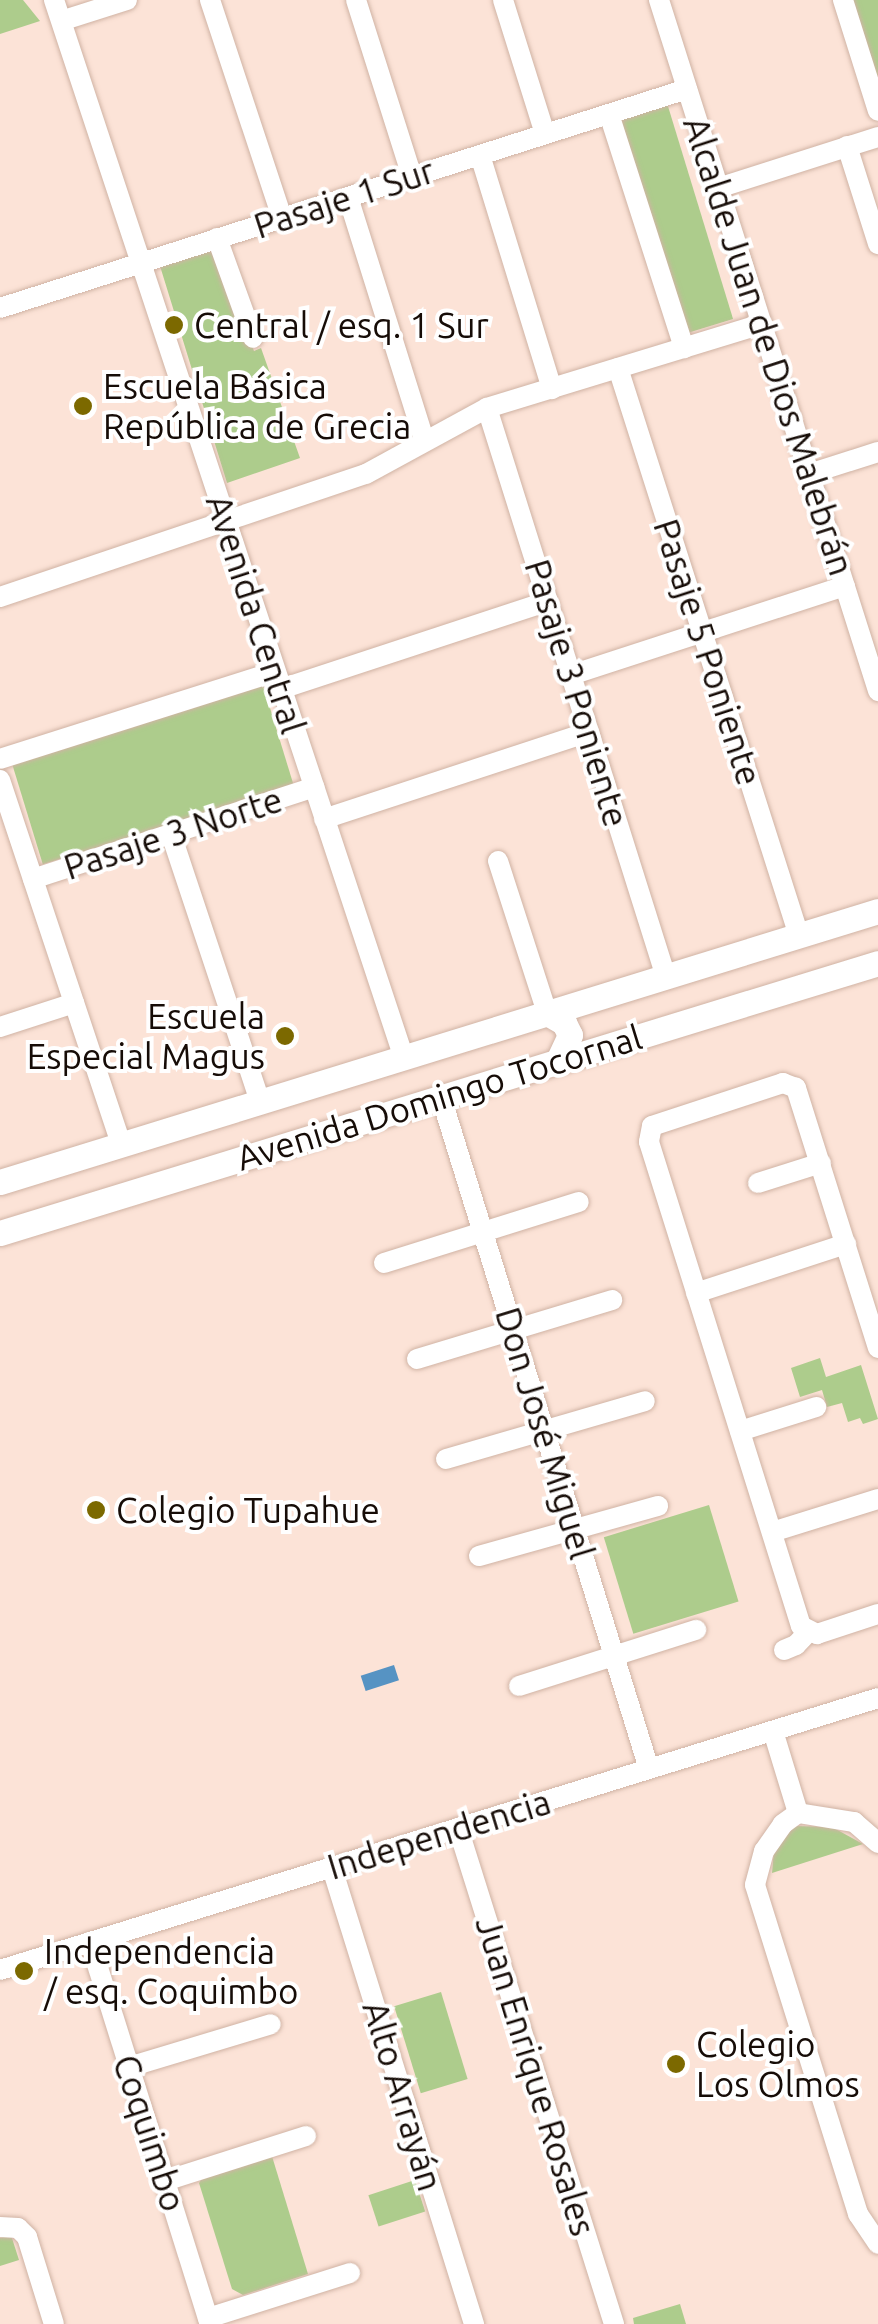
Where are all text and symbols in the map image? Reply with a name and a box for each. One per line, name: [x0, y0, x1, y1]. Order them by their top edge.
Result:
street label: Alcalde Juan de Dios Malebrán: [675, 111, 863, 581]
street label: Pasaje 1 Sur: [249, 149, 439, 247]
place label: Central / esq. 1 Sur: [194, 304, 489, 346]
marker: Central / esq. 1 Sur: [163, 314, 185, 336]
place label: Escuela Básica República de Grecia: [103, 365, 411, 447]
marker: Escuela Básica República de Grecia: [72, 395, 94, 417]
street label: Avenida Central: [198, 489, 314, 739]
street label: Pasaje 5 Poniente: [645, 514, 771, 790]
street label: Pasaje 3 Poniente: [516, 554, 638, 832]
street label: Pasaje 3 Norte: [59, 778, 287, 888]
place label: Escuela Especial Magus: [27, 995, 265, 1077]
street label: Avenida Domingo Tocornal: [231, 1015, 647, 1179]
marker: Escuela Especial Magus: [274, 1025, 296, 1047]
street label: Don José Miguel: [487, 1302, 603, 1564]
place label: Colegio Tupahue: [116, 1489, 380, 1531]
marker: Colegio Tupahue: [85, 1499, 107, 1521]
street label: Independencia: [322, 1780, 556, 1888]
street label: Juan Enrique Rosales: [467, 1911, 605, 2241]
place label: Independencia / esq. Coquimbo: [44, 1930, 299, 2012]
marker: Independencia / esq. Coquimbo: [13, 1960, 35, 1982]
street label: Alto Arrayán: [354, 1996, 452, 2196]
place label: Colegio Los Olmos: [696, 2023, 860, 2105]
street label: Coquimbo: [105, 2049, 195, 2217]
marker: Colegio Los Olmos: [665, 2053, 687, 2075]

